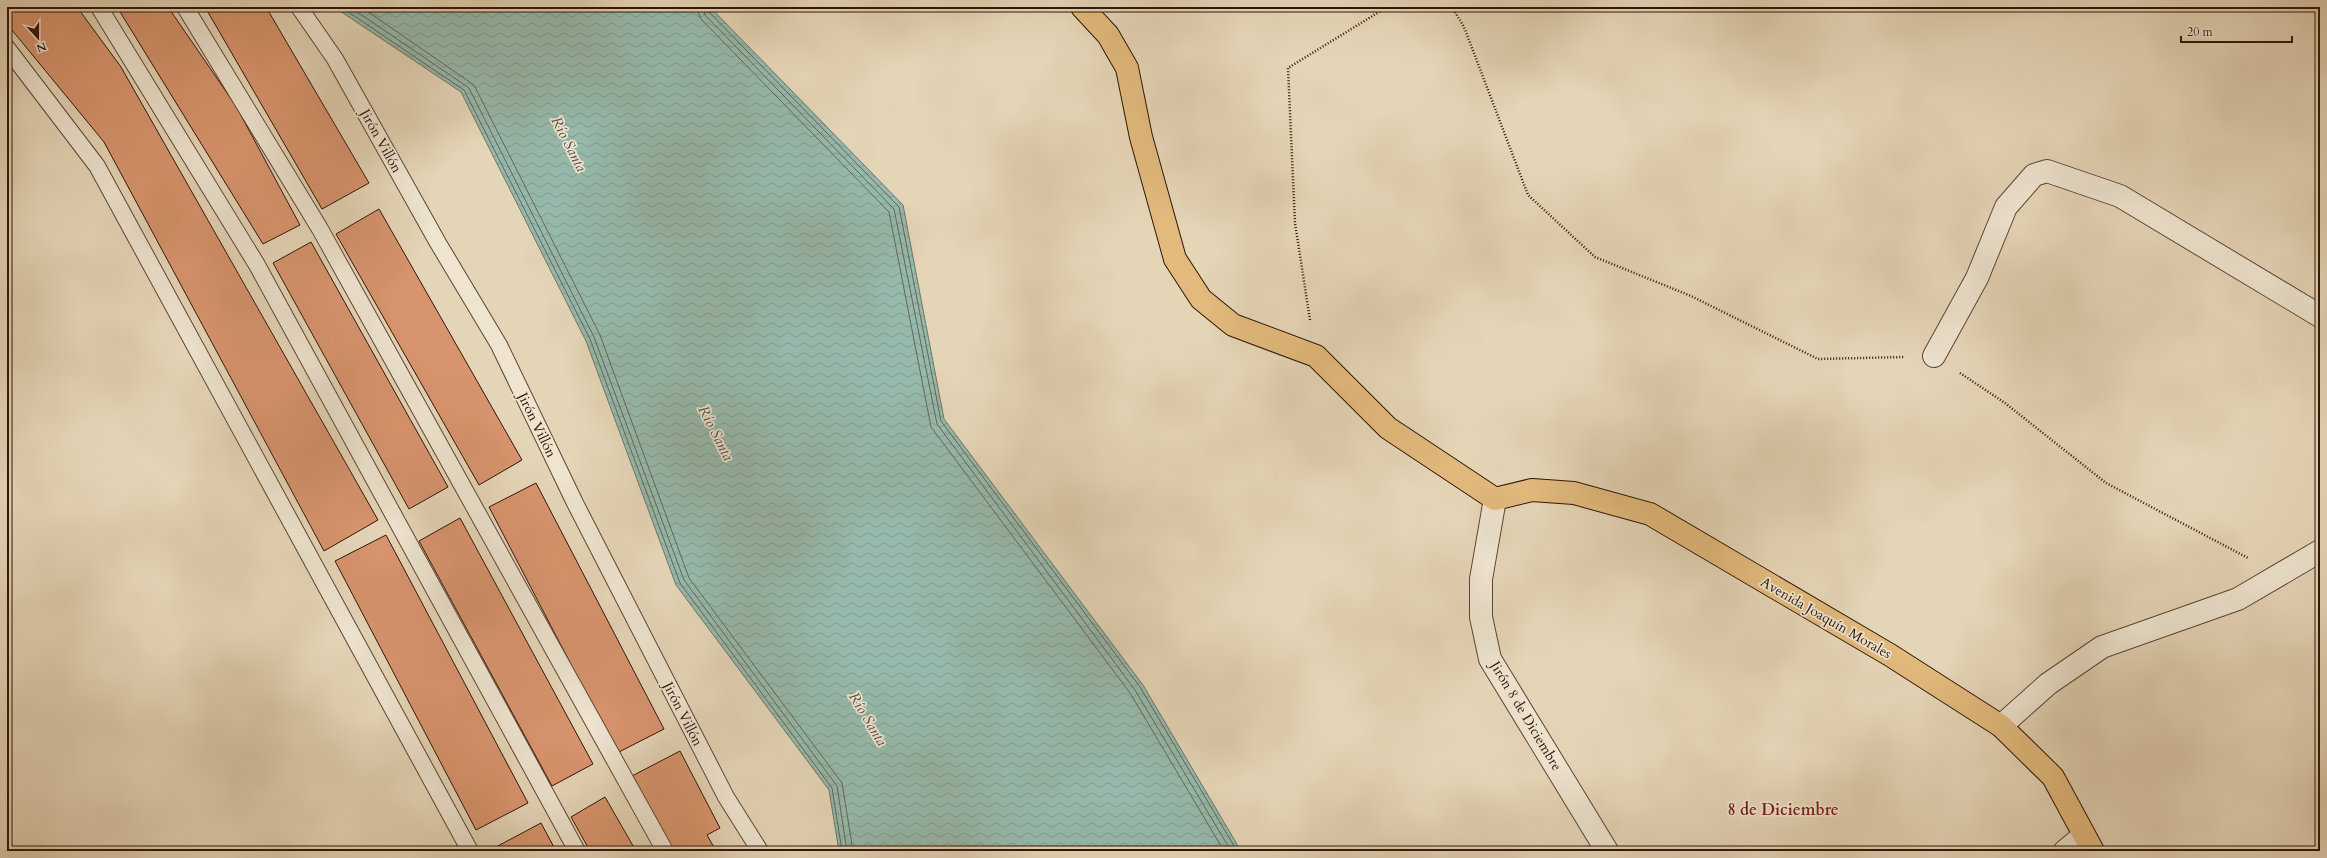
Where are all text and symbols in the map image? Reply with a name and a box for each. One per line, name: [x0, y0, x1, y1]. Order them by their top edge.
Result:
north arrow: [18, 18, 58, 58]
scale bar: [2181, 18, 2292, 44]
text: 20 m: [2187, 24, 2214, 40]
text: N: [34, 38, 49, 56]
street label: Jirón Villón: [355, 104, 406, 176]
water label: Río Santa: [547, 113, 592, 175]
street label: Jirón Villón: [512, 388, 561, 461]
water label: Río Santa: [694, 402, 739, 464]
street label: Avenida Joaquín Morales: [1757, 573, 1895, 663]
street label: Jirón 8 de Diciembre: [1485, 656, 1566, 774]
street label: Jirón Villón: [658, 677, 707, 750]
water label: Río Santa: [844, 688, 892, 750]
district label: 8 de Diciembre: [1727, 799, 1839, 821]

